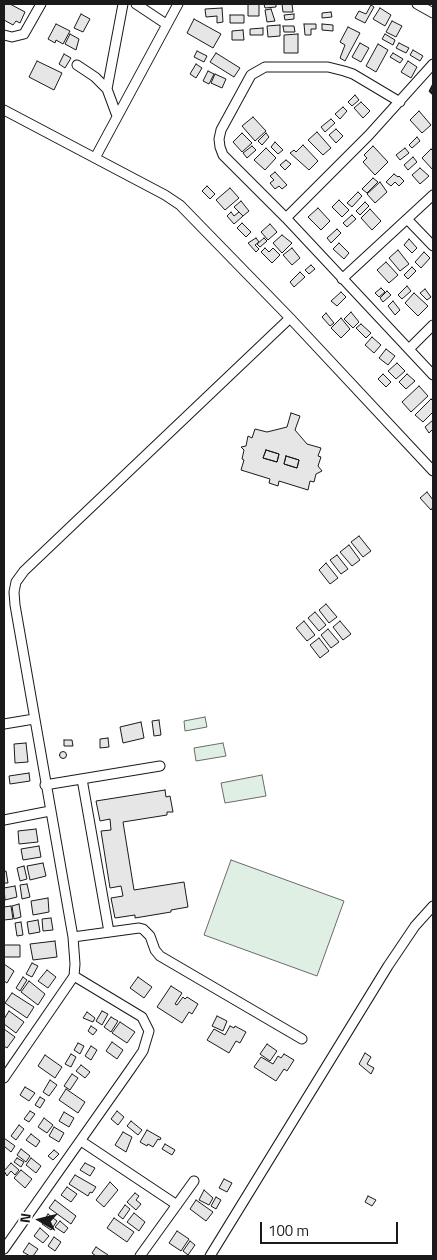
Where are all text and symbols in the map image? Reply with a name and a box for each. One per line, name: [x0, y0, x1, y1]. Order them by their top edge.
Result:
north arrow: [15, 1195, 65, 1245]
text: N: [14, 1212, 36, 1224]
scale bar: [262, 1212, 400, 1244]
text: 100 m: [268, 1219, 309, 1242]

